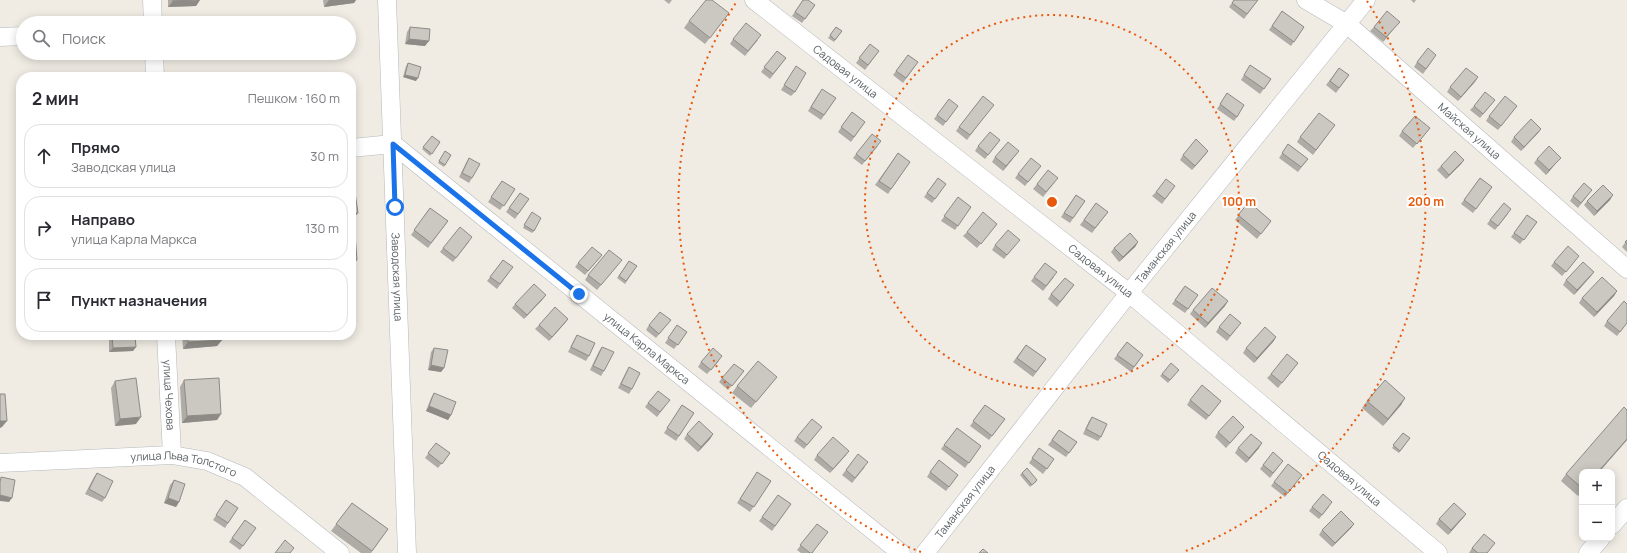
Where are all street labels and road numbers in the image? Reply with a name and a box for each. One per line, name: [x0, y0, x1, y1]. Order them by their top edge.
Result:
street label: Садовая улица: [810, 41, 881, 101]
street label: Майская улица: [1435, 99, 1504, 162]
street label: Таманская улица: [1132, 208, 1199, 287]
street label: Заводская улица: [388, 232, 407, 321]
street label: Садовая улица: [1065, 240, 1137, 301]
street label: улица Карла Маркса: [601, 309, 693, 387]
street label: улица Чехова: [160, 359, 179, 431]
street label: улица Льва Толстого: [130, 447, 240, 480]
street label: Садовая улица: [1315, 447, 1385, 509]
street label: Таманская улица: [931, 462, 998, 541]

